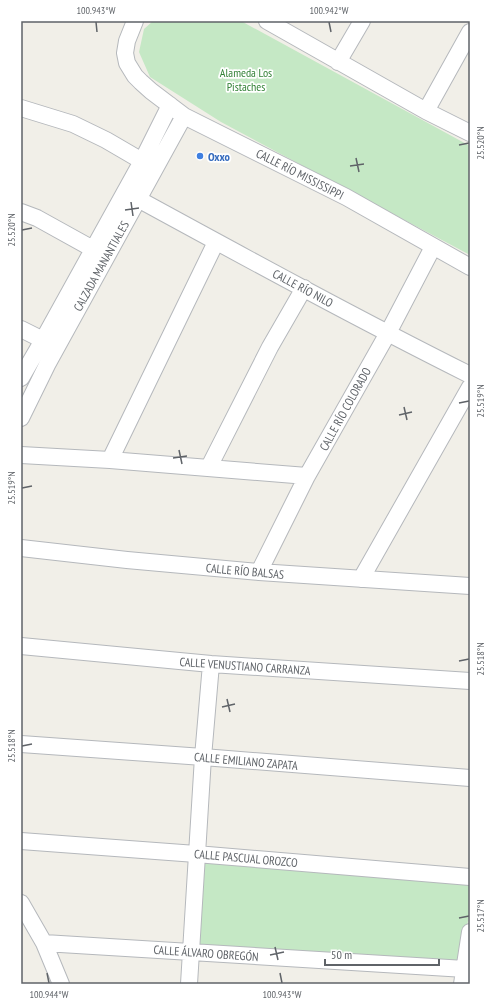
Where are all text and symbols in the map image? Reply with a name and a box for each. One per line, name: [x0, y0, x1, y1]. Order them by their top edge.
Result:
text: 100.943°W: [77, 4, 116, 17]
text: 100.942°W: [310, 4, 349, 17]
park label: Alameda Los Pistaches: [220, 65, 272, 94]
text: 25.520°N: [474, 126, 487, 160]
street label: CALLE RÍO MISSISSIPPI: [254, 145, 346, 203]
place label: Oxxo: [208, 149, 231, 164]
marker: Oxxo: [195, 151, 205, 161]
text: 25.520°N: [5, 213, 18, 247]
street label: CALZADA MANANTIALES: [70, 218, 132, 314]
street label: CALLE RÍO NILO: [270, 266, 336, 310]
street label: CALLE RÍO COLORADO: [316, 364, 374, 453]
text: 25.519°N: [474, 384, 487, 418]
text: 25.519°N: [5, 471, 18, 505]
street label: CALLE RÍO BALSAS: [205, 560, 285, 582]
text: 25.518°N: [474, 642, 487, 676]
street label: CALLE VENUSTIANO CARRANZA: [179, 654, 311, 678]
text: 25.518°N: [5, 729, 18, 763]
street label: CALLE EMILIANO ZAPATA: [194, 749, 299, 773]
street label: CALLE PASCUAL OROZCO: [194, 846, 299, 870]
text: 25.517°N: [474, 899, 487, 933]
scale bar: [325, 941, 439, 967]
street label: CALLE ÁLVARO OBREGÓN: [153, 942, 259, 964]
text: 50 m: [331, 947, 352, 962]
text: 100.944°W: [30, 988, 69, 1001]
text: 100.943°W: [263, 988, 302, 1001]

